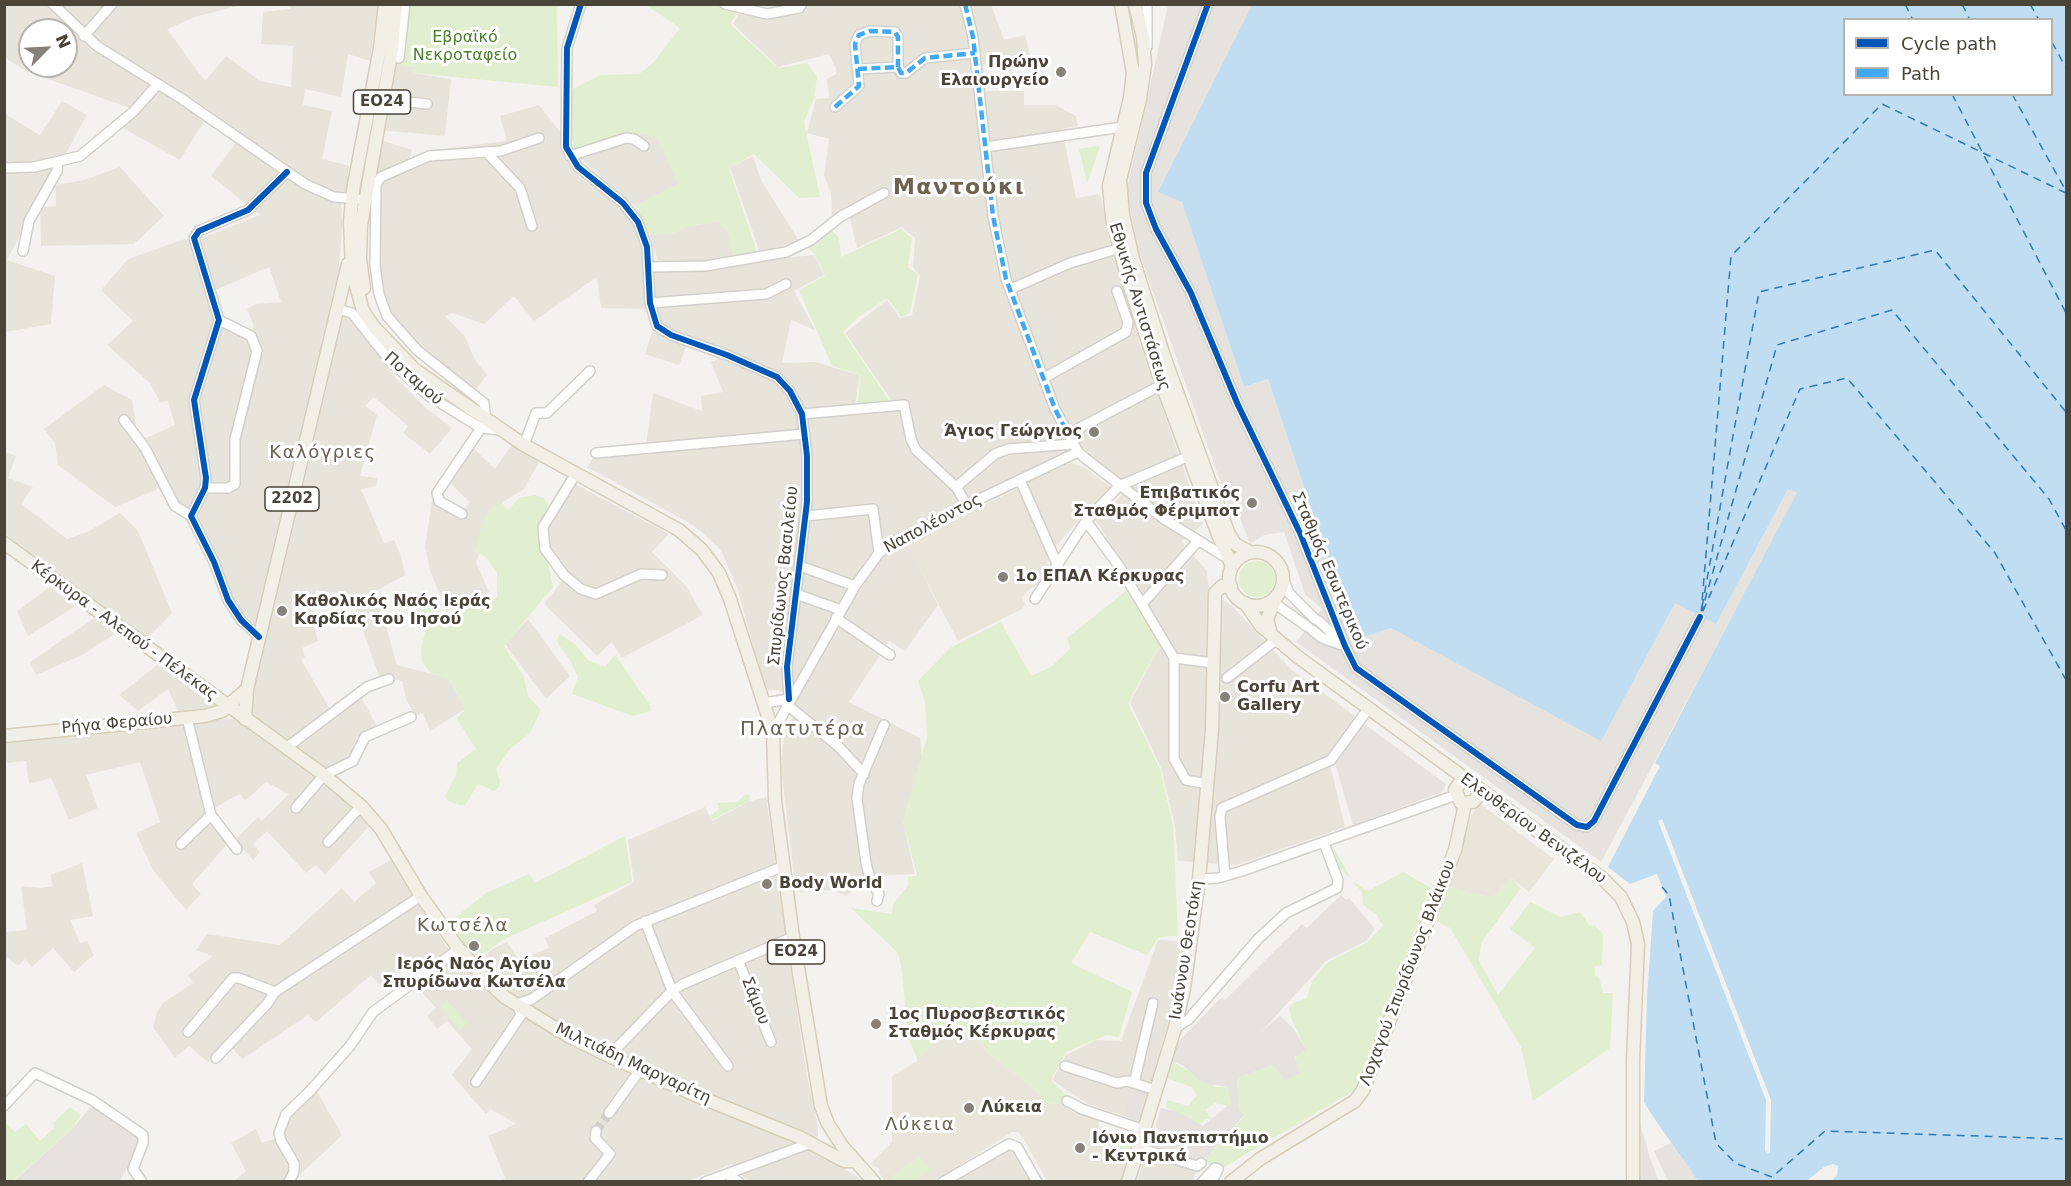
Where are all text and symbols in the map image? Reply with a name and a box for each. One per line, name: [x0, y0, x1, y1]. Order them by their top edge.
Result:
north arrow: [18, 18, 78, 78]
legend: [1843, 18, 2053, 96]
park label: Εβραϊκό Νεκροταφείο: [413, 28, 517, 66]
text: N: [52, 31, 74, 51]
text: Cycle path: [1901, 33, 1997, 54]
place label: Πρώην Ελαιουργείο: [940, 53, 1049, 91]
text: Path: [1901, 63, 1941, 84]
marker: Πρώην Ελαιουργείο: [1054, 65, 1068, 79]
road number: ΕΟ24: [354, 90, 410, 114]
district label: Μαντούκι: [893, 175, 1025, 201]
street label: Εθνικής Αντιστάσεως: [1104, 220, 1174, 394]
street label: Ποταμού: [380, 348, 446, 410]
place label: Άγιος Γεώργιος: [944, 422, 1082, 442]
marker: Άγιος Γεώργιος: [1087, 425, 1101, 439]
district label: Καλόγριες: [269, 442, 377, 464]
place label: Επιβατικός Σταθμός Φέριμποτ: [1073, 484, 1240, 522]
street label: Σπυρίδωνος Βασιλείου: [765, 485, 803, 667]
road number: 2202: [265, 487, 319, 511]
street label: Σταθμός Εσωτερικού: [1287, 489, 1371, 653]
street label: Ναπολέοντος: [881, 490, 985, 558]
marker: Επιβατικός Σταθμός Φέριμποτ: [1245, 496, 1259, 510]
street label: Κέρκυρα - Αλεπού - Πέλεκας: [27, 557, 221, 705]
place label: 1ο ΕΠΑΛ Κέρκυρας: [1015, 567, 1184, 587]
marker: 1ο ΕΠΑΛ Κέρκυρας: [996, 570, 1010, 584]
place label: Καθολικός Ναός Ιεράς Καρδίας του Ιησού: [294, 592, 490, 630]
marker: Καθολικός Ναός Ιεράς Καρδίας του Ιησού: [275, 604, 289, 618]
place label: Corfu Art Gallery: [1237, 678, 1319, 716]
marker: Corfu Art Gallery: [1218, 690, 1232, 704]
street label: Ρήγα Φεραίου: [61, 710, 173, 738]
district label: Πλατυτέρα: [740, 718, 866, 742]
street label: Ελευθερίου Βενιζέλου: [1456, 770, 1610, 888]
street label: Λοχαγού Σπυρίδωνος Βλάικου: [1356, 858, 1460, 1088]
place label: Body World: [779, 874, 883, 894]
marker: Body World: [760, 877, 774, 891]
street label: Ιωάννου Θεοτόκη: [1167, 879, 1207, 1021]
district label: Κωτσέλα: [417, 915, 509, 937]
marker: Ιερός Ναός Αγίου Σπυρίδωνα Κωτσέλα: [467, 939, 481, 953]
road number: ΕΟ24: [768, 940, 824, 964]
place label: Ιερός Ναός Αγίου Σπυρίδωνα Κωτσέλα: [382, 955, 566, 993]
street label: Σάμου: [737, 974, 773, 1028]
place label: 1ος Πυροσβεστικός Σταθμός Κέρκυρας: [888, 1005, 1065, 1043]
marker: 1ος Πυροσβεστικός Σταθμός Κέρκυρας: [869, 1017, 883, 1031]
street label: Μιλτιάδη Μαργαρίτη: [552, 1020, 714, 1108]
place label: Λύκεια: [981, 1098, 1042, 1118]
marker: Λύκεια: [962, 1101, 976, 1115]
district label: Λύκεια: [885, 1114, 955, 1136]
place label: Ιόνιο Πανεπιστήμιο - Κεντρικά: [1092, 1129, 1269, 1167]
marker: Ιόνιο Πανεπιστήμιο - Κεντρικά: [1073, 1141, 1087, 1155]

